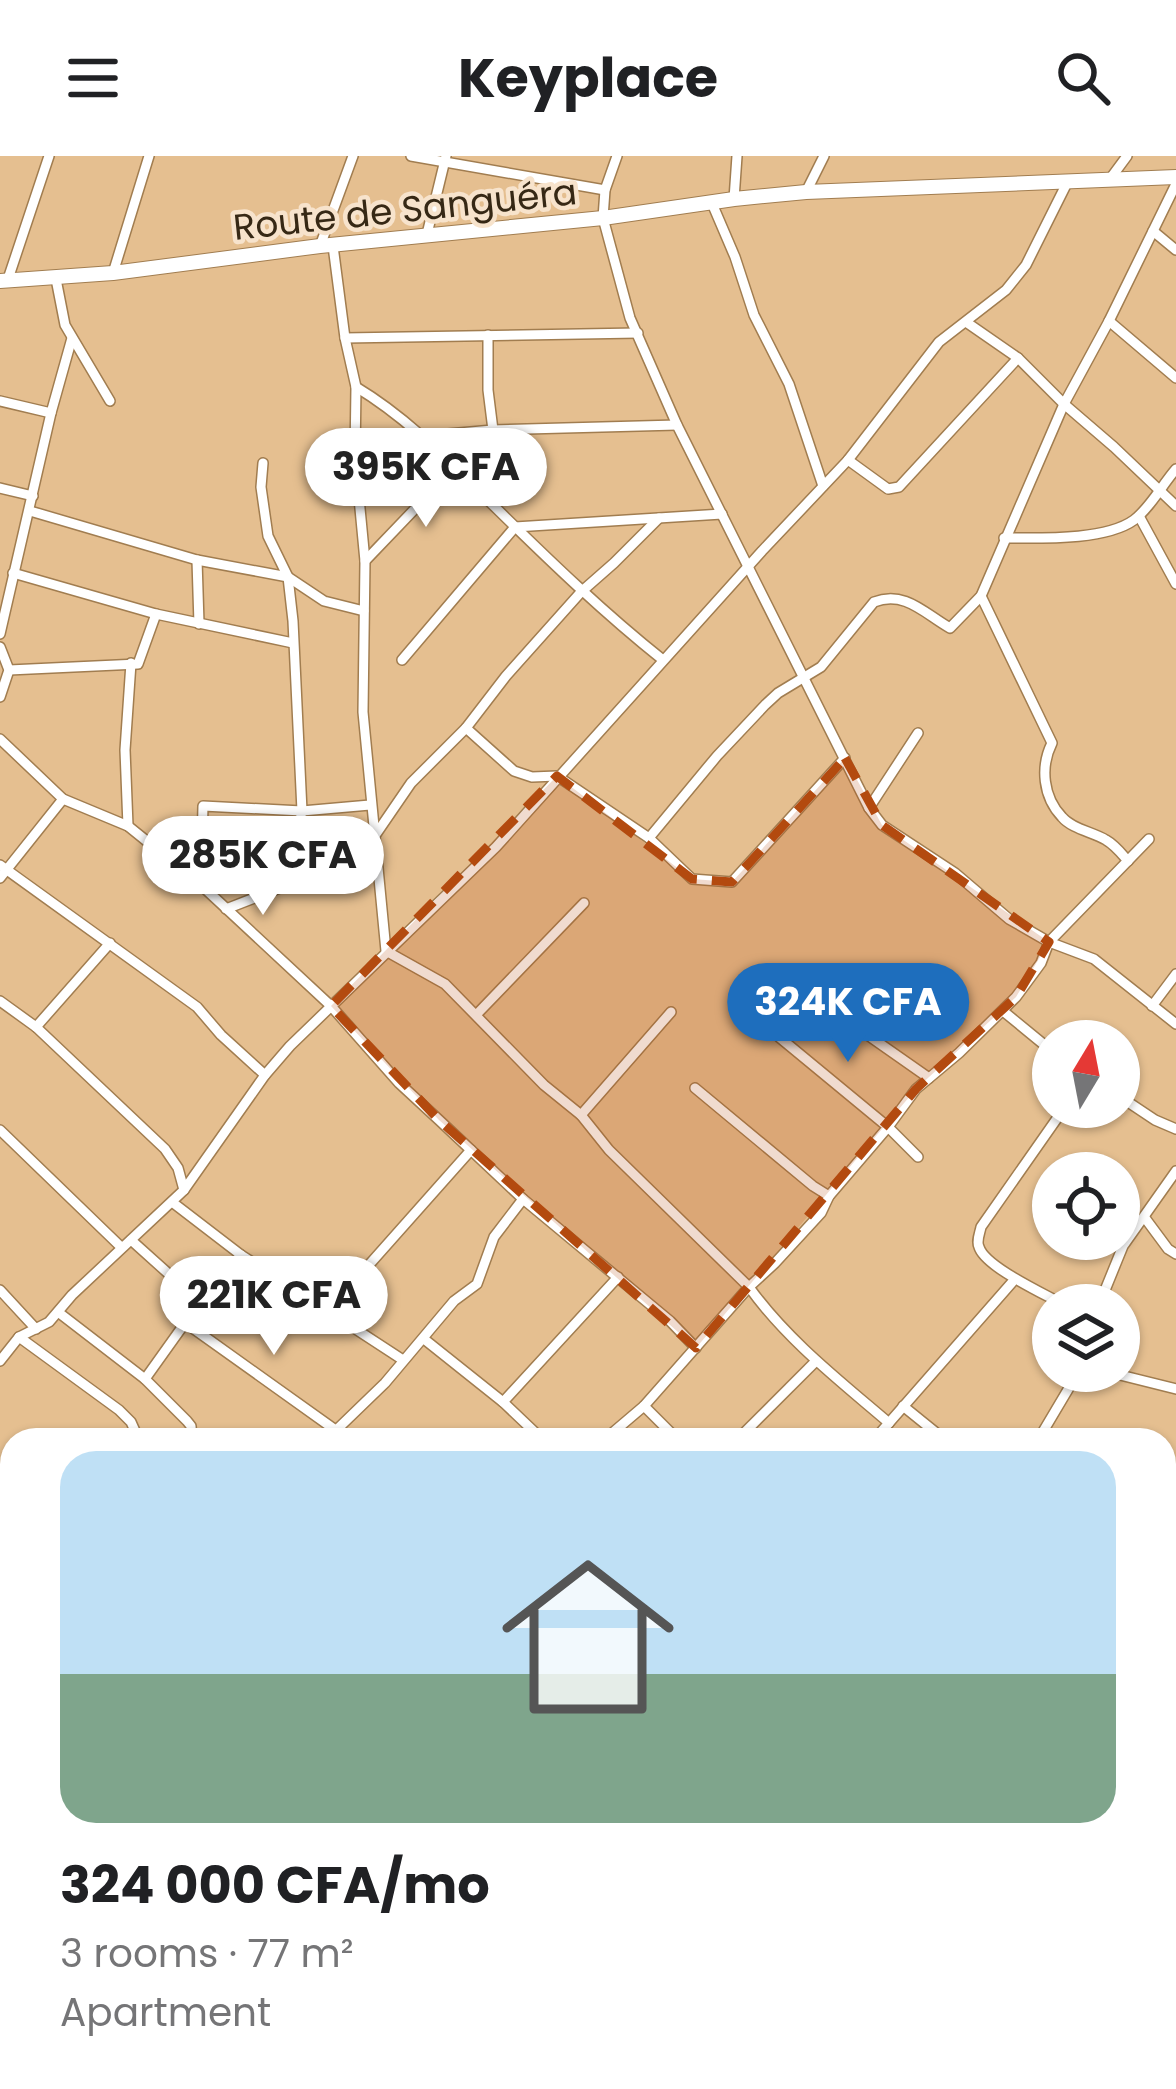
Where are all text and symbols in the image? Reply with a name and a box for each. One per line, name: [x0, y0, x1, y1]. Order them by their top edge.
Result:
text: Keyplace: [458, 40, 718, 116]
icon: menu: [60, 45, 126, 111]
icon: search: [1050, 45, 1116, 111]
street label: Route de Sanguéra: [231, 166, 579, 253]
pin: 395K CFA: [302, 428, 550, 530]
text: 395K CFA: [332, 439, 520, 494]
pin: 285K CFA: [139, 816, 387, 918]
text: 285K CFA: [169, 827, 357, 882]
pin: 324K CFA: [724, 963, 972, 1065]
text: 324K CFA: [754, 974, 942, 1029]
north arrow: [1032, 1020, 1140, 1128]
map controls: [1032, 1020, 1140, 1392]
button: locate: [1032, 1152, 1140, 1260]
pin: 221K CFA: [150, 1256, 398, 1358]
text: 221K CFA: [187, 1267, 361, 1322]
button: layers: [1032, 1284, 1140, 1392]
icon: home: [480, 1529, 696, 1745]
text: 324 000 CFA/mo: [60, 1849, 490, 1921]
text: 3 rooms · 77 m²: [60, 1926, 354, 1981]
text: Apartment: [60, 1985, 271, 2040]

